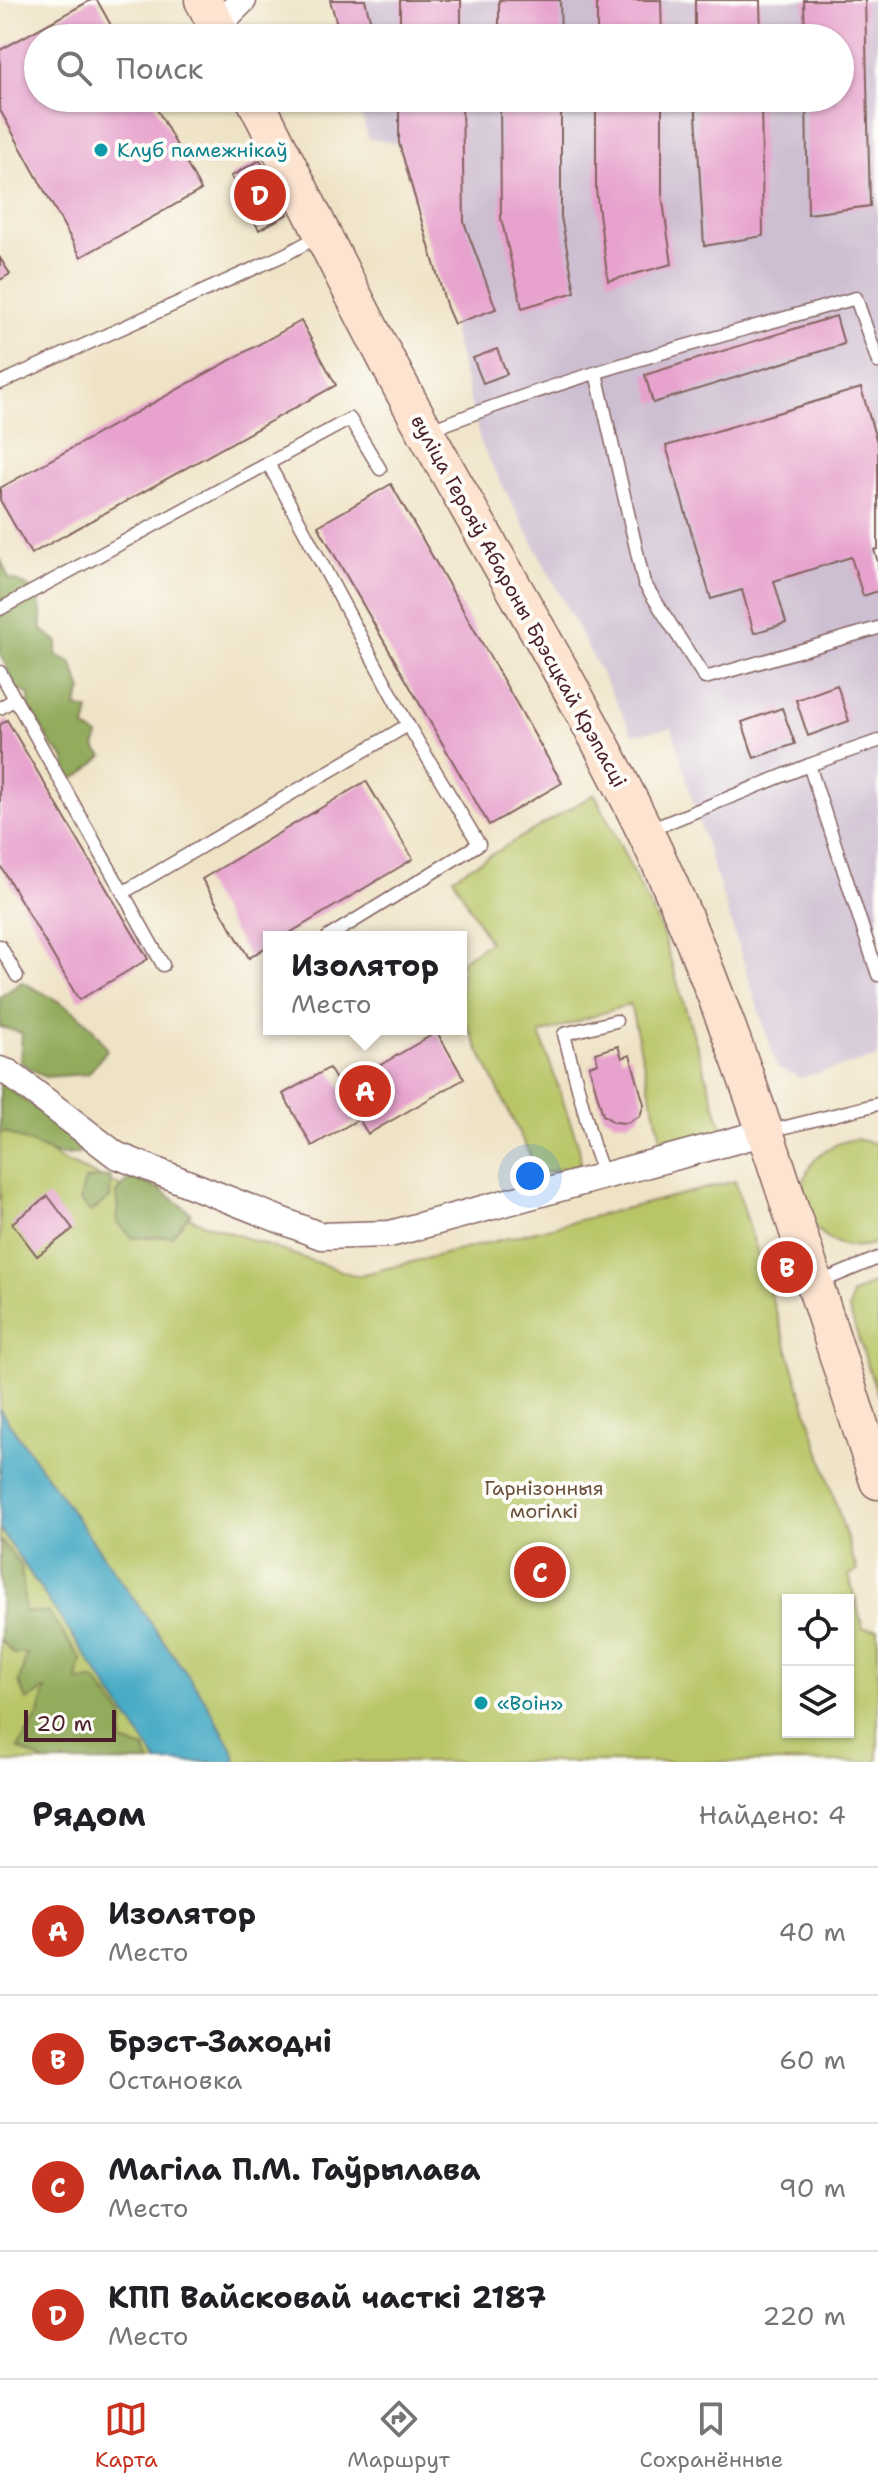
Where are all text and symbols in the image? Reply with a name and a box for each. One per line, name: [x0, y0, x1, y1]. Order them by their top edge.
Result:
search box: [24, 24, 854, 112]
icon: search: [52, 46, 96, 90]
text: Поиск: [116, 48, 204, 89]
place label: Клуб памежнікаў: [117, 137, 288, 163]
marker: Клуб памежнікаў: [92, 141, 110, 159]
pin: D: [234, 165, 286, 225]
street label: вуліца Герояў Абароны Брэсцкай Крэпасці: [405, 410, 633, 792]
popup: [263, 931, 467, 1035]
text: Изолятор: [291, 945, 439, 986]
text: Место: [291, 986, 372, 1021]
pin: A: [339, 1061, 391, 1121]
your location: [510, 1156, 550, 1196]
pin: B: [761, 1237, 813, 1297]
park label: Гарнізонныя могілкі: [484, 1475, 604, 1524]
pin: C: [514, 1542, 566, 1602]
map controls: [782, 1594, 854, 1738]
button: locate: [782, 1594, 854, 1666]
button: layers: [782, 1666, 854, 1738]
place label: «Воін»: [497, 1690, 563, 1716]
marker: «Воін»: [472, 1694, 490, 1712]
scale bar: [24, 1706, 116, 1742]
text: 20 m: [36, 1709, 93, 1738]
text: Рядом: [32, 1791, 146, 1837]
text: Найдено: 4: [699, 1797, 846, 1832]
text: Изолятор: [108, 1893, 256, 1934]
text: A: [48, 1914, 68, 1949]
text: 40 m: [779, 1914, 846, 1949]
text: Место: [108, 1934, 189, 1969]
text: Брэст-Заходні: [108, 2021, 332, 2062]
text: B: [50, 2042, 66, 2077]
text: 60 m: [779, 2042, 846, 2077]
text: Остановка: [108, 2062, 243, 2097]
text: Магіла П.М. Гаўрылава: [108, 2149, 480, 2190]
text: C: [50, 2170, 66, 2205]
text: 90 m: [779, 2170, 846, 2205]
text: Место: [108, 2190, 189, 2225]
text: КПП Вайсковай часткі 2187: [108, 2277, 546, 2318]
text: D: [49, 2298, 67, 2333]
text: 220 m: [762, 2298, 846, 2333]
text: Место: [108, 2318, 189, 2353]
tab: Карта: [95, 2397, 158, 2474]
tab: Маршрут: [347, 2397, 450, 2474]
tab: Сохранённые: [640, 2397, 783, 2474]

